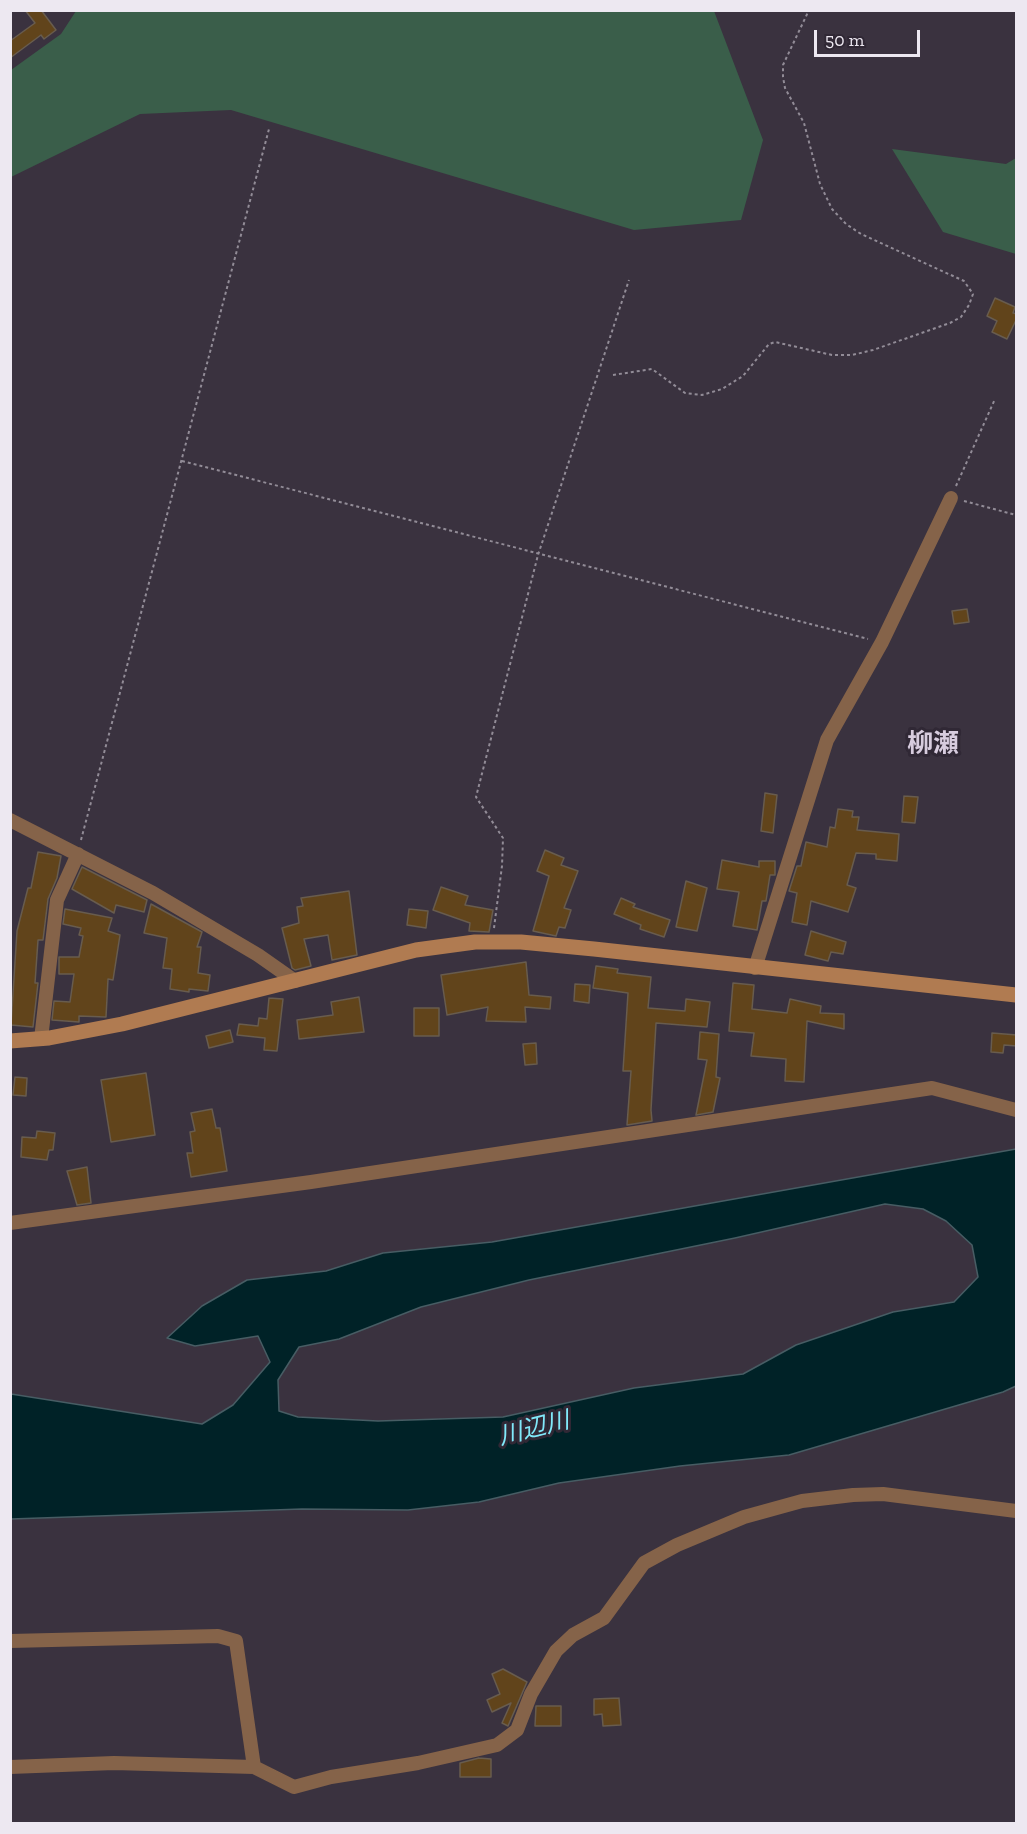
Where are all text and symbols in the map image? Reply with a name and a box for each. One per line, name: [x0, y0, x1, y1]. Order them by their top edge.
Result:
scale bar: [817, 18, 924, 56]
text: 50 m: [825, 29, 864, 51]
district label: 柳瀬: [907, 729, 959, 761]
water label: 川辺川: [496, 1406, 572, 1452]

